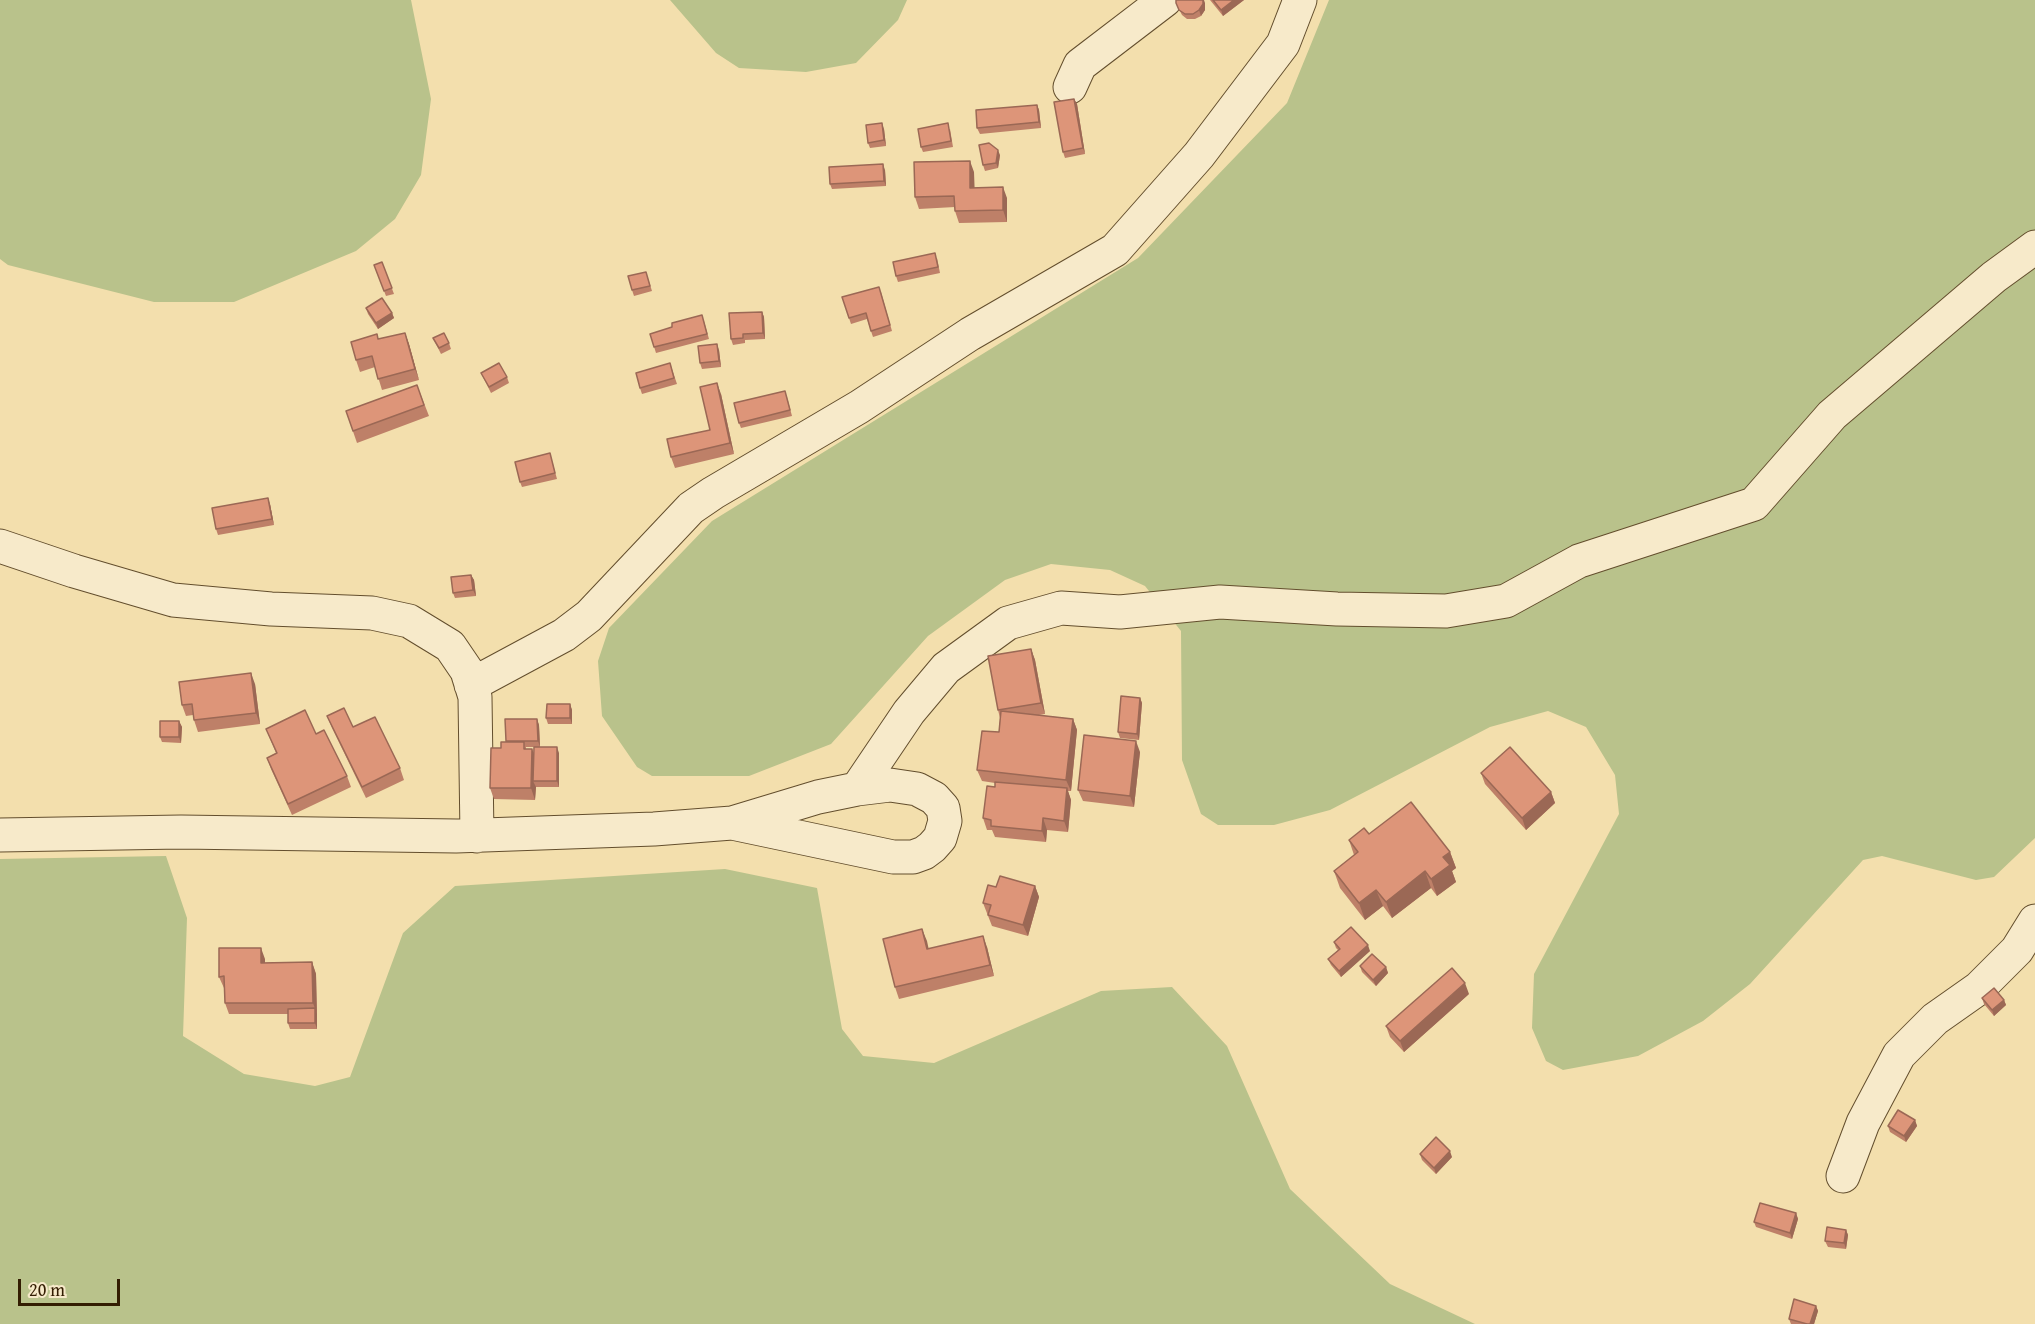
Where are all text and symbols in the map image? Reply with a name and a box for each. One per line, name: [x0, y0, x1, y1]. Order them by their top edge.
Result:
scale bar: [21, 1267, 123, 1305]
text: 20 m: [29, 1276, 65, 1303]

